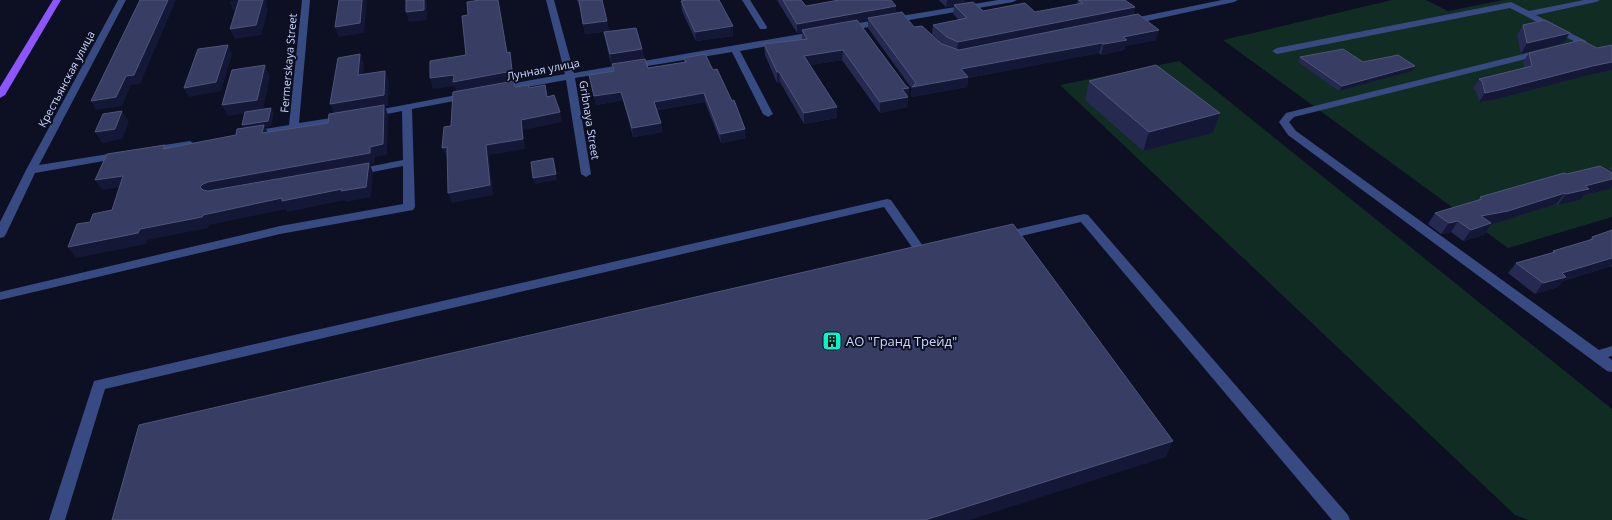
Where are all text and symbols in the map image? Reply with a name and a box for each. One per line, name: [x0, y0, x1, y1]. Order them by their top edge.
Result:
street label: Fermerskaya Street: [276, 13, 300, 113]
street label: Крестьянская улица: [34, 28, 98, 130]
street label: Лунная улица: [505, 55, 581, 83]
street label: Gribnaya Street: [576, 79, 604, 161]
building icon: АО "Гранд Трейд": [821, 330, 843, 352]
place label: АО "Гранд Трейд": [846, 332, 957, 350]

